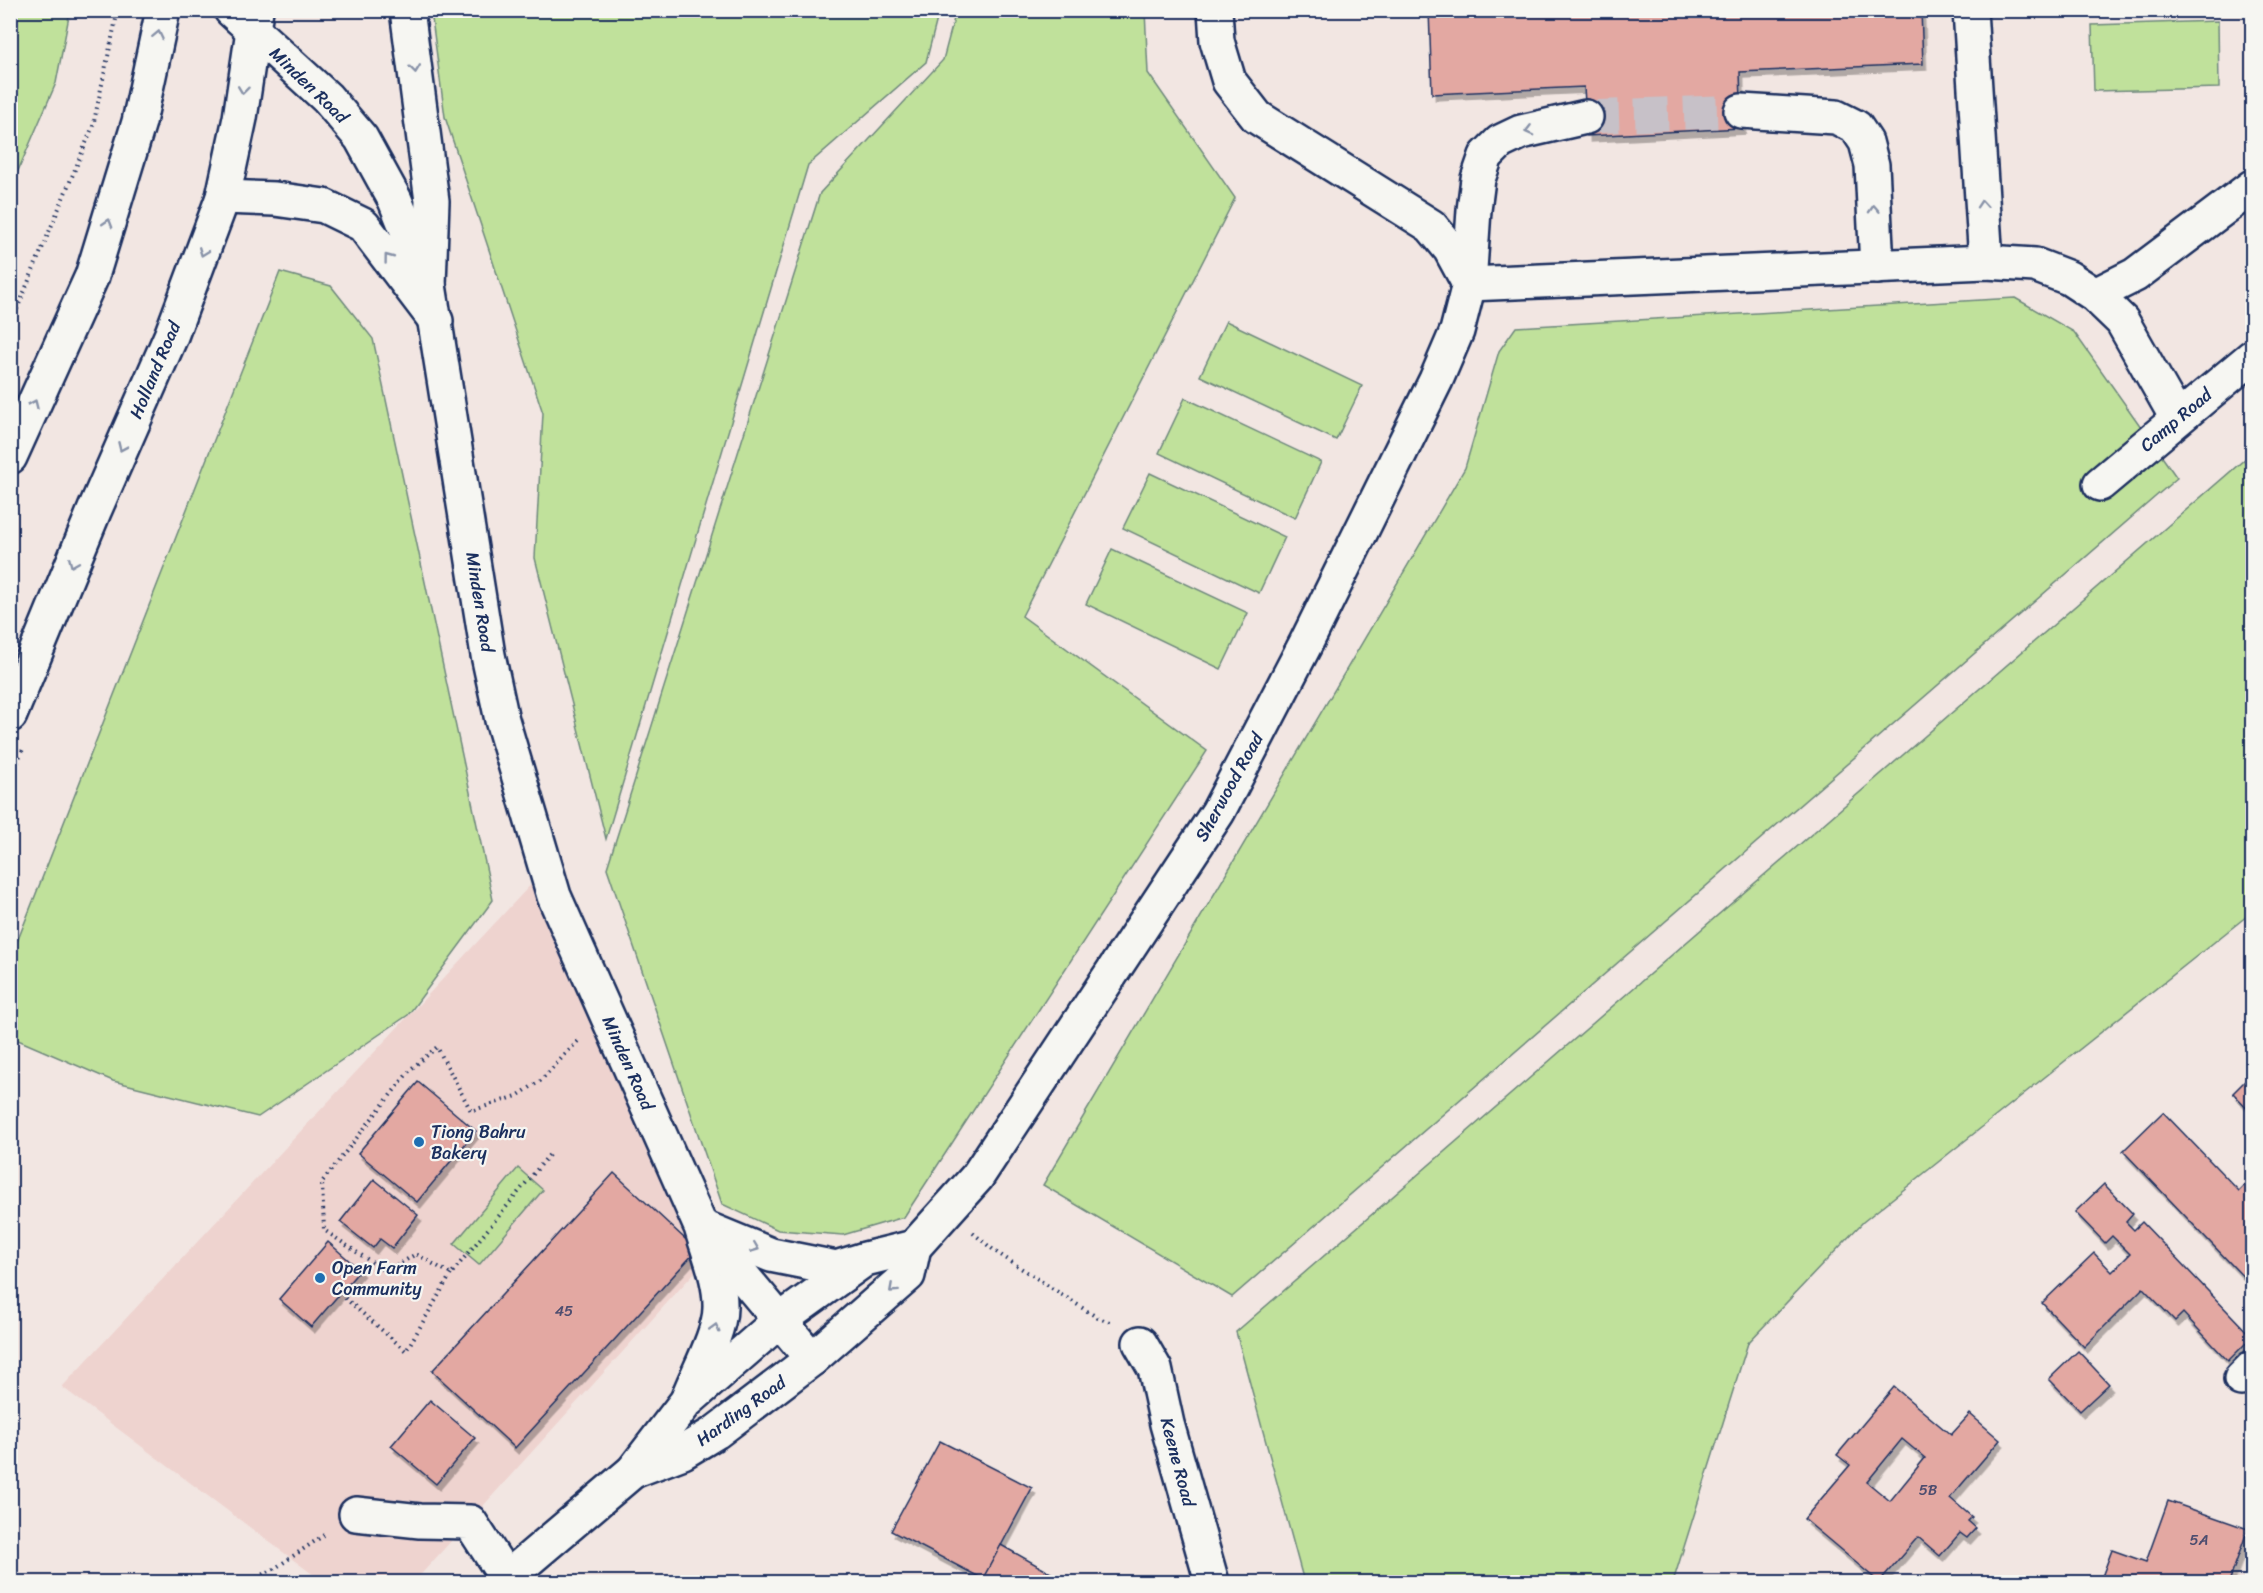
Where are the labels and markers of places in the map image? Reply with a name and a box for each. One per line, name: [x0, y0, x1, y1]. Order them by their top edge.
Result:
place label: Tiong Bahru Bakery: [431, 1116, 526, 1169]
marker: Tiong Bahru Bakery: [412, 1135, 426, 1149]
place label: Open Farm Community: [332, 1252, 422, 1305]
marker: Open Farm Community: [313, 1271, 327, 1285]

